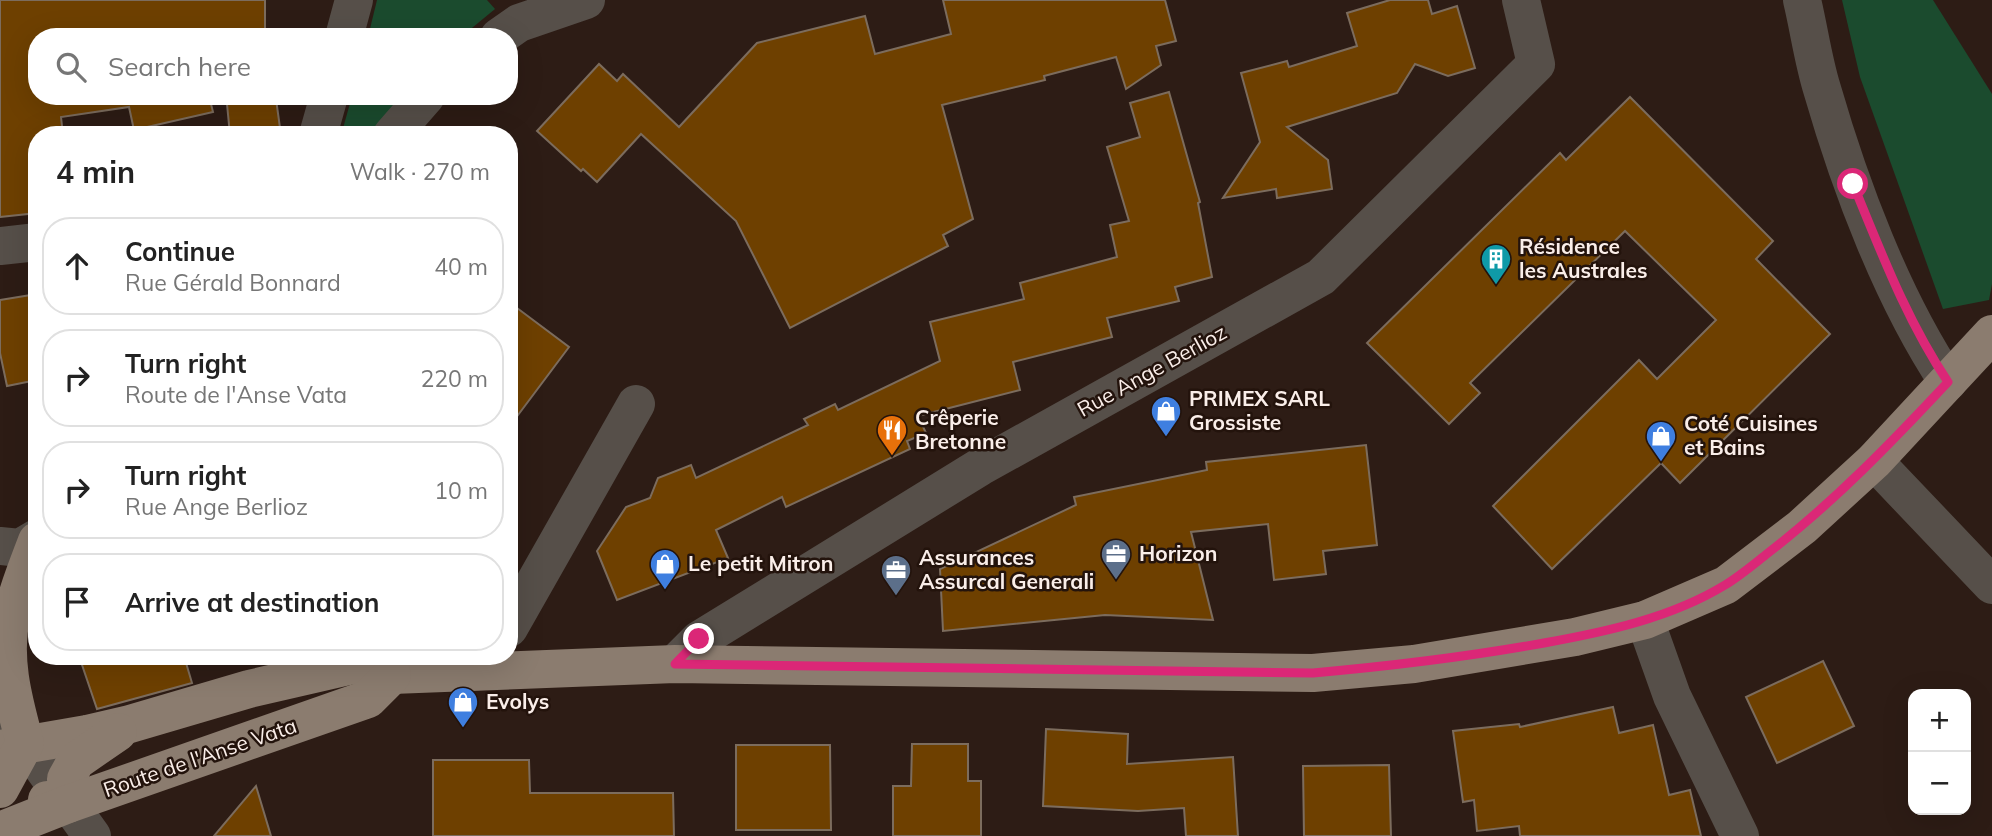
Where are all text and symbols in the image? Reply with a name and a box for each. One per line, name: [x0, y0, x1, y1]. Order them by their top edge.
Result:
search box: [28, 28, 518, 105]
icon: search: [52, 48, 90, 86]
text: Search here: [108, 50, 251, 83]
text: 4 min: [56, 153, 135, 191]
text: Walk · 270 m: [350, 157, 490, 186]
route start: [1837, 168, 1868, 199]
place label: Résidence les Australes: [1519, 233, 1648, 283]
text: Continue: [125, 235, 235, 268]
building icon: Résidence les Australes: [1479, 242, 1513, 286]
icon: ahead: [58, 247, 96, 285]
text: 40 m: [434, 252, 488, 281]
text: Rue Gérald Bonnard: [125, 268, 341, 297]
street label: Rue Ange Berlioz: [1072, 318, 1231, 422]
text: Turn right: [125, 347, 246, 380]
icon: right: [58, 359, 96, 397]
text: 220 m: [420, 364, 488, 393]
text: Route de l'Anse Vata: [125, 380, 347, 409]
place label: PRIMEX SARL Grossiste: [1189, 385, 1330, 435]
shop icon: PRIMEX SARL Grossiste: [1149, 394, 1183, 438]
place label: Crêperie Bretonne: [915, 404, 1006, 454]
place label: Coté Cuisines et Bains: [1684, 410, 1818, 460]
restaurant icon: Crêperie Bretonne: [875, 413, 909, 457]
shop icon: Coté Cuisines et Bains: [1644, 419, 1678, 463]
text: Turn right: [125, 459, 246, 492]
icon: right: [58, 471, 96, 509]
text: 10 m: [434, 476, 488, 505]
text: Rue Ange Berlioz: [125, 492, 308, 521]
office icon: Horizon: [1099, 537, 1133, 581]
place label: Horizon: [1139, 540, 1217, 566]
place label: Assurances Assurcal Generali: [919, 544, 1094, 594]
shop icon: Le petit Mitron: [648, 547, 682, 591]
place label: Le petit Mitron: [688, 550, 833, 576]
office icon: Assurances Assurcal Generali: [879, 553, 913, 597]
icon: arrive: [58, 583, 96, 621]
text: Arrive at destination: [125, 586, 380, 619]
route end: [683, 623, 714, 654]
shop icon: Evolys: [446, 685, 480, 729]
place label: Evolys: [486, 688, 549, 714]
map controls: [1908, 689, 1971, 815]
button: +: [1908, 689, 1971, 752]
street label: Route de l'Anse Vata: [100, 712, 300, 802]
button: −: [1908, 752, 1971, 815]

